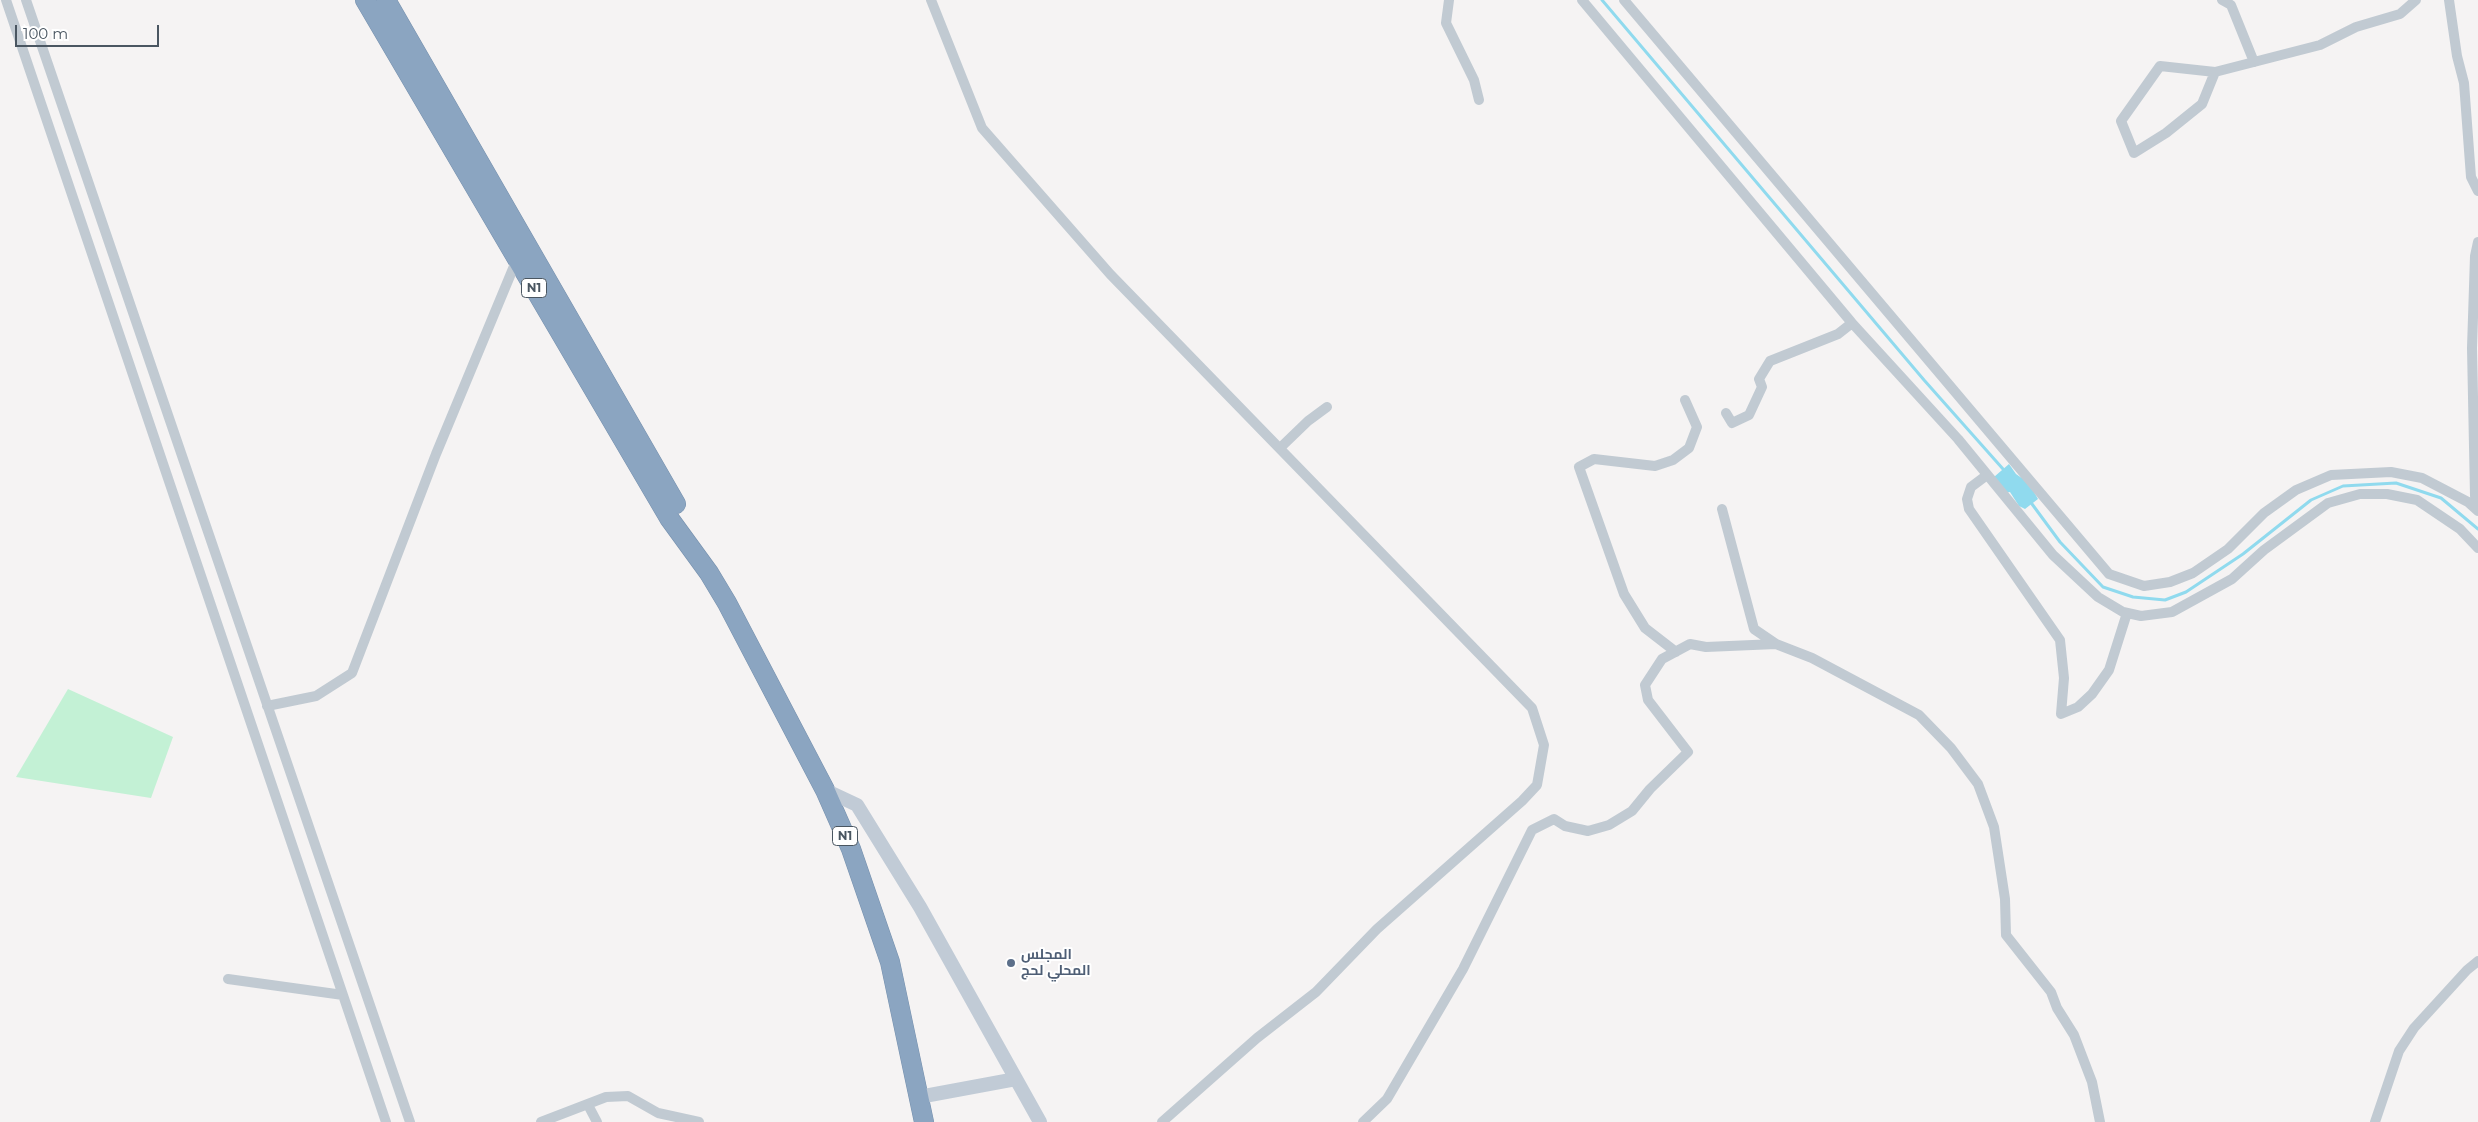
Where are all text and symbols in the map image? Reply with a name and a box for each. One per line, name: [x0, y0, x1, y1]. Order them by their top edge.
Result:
scale bar: [18, 15, 161, 47]
text: 100 m: [23, 24, 68, 43]
road number: N1: [522, 278, 546, 298]
road number: N1: [832, 826, 858, 846]
place label: المجلس المحلي لحج: [1021, 947, 1091, 980]
marker: المجلس المحلي لحج: [1005, 957, 1017, 969]

